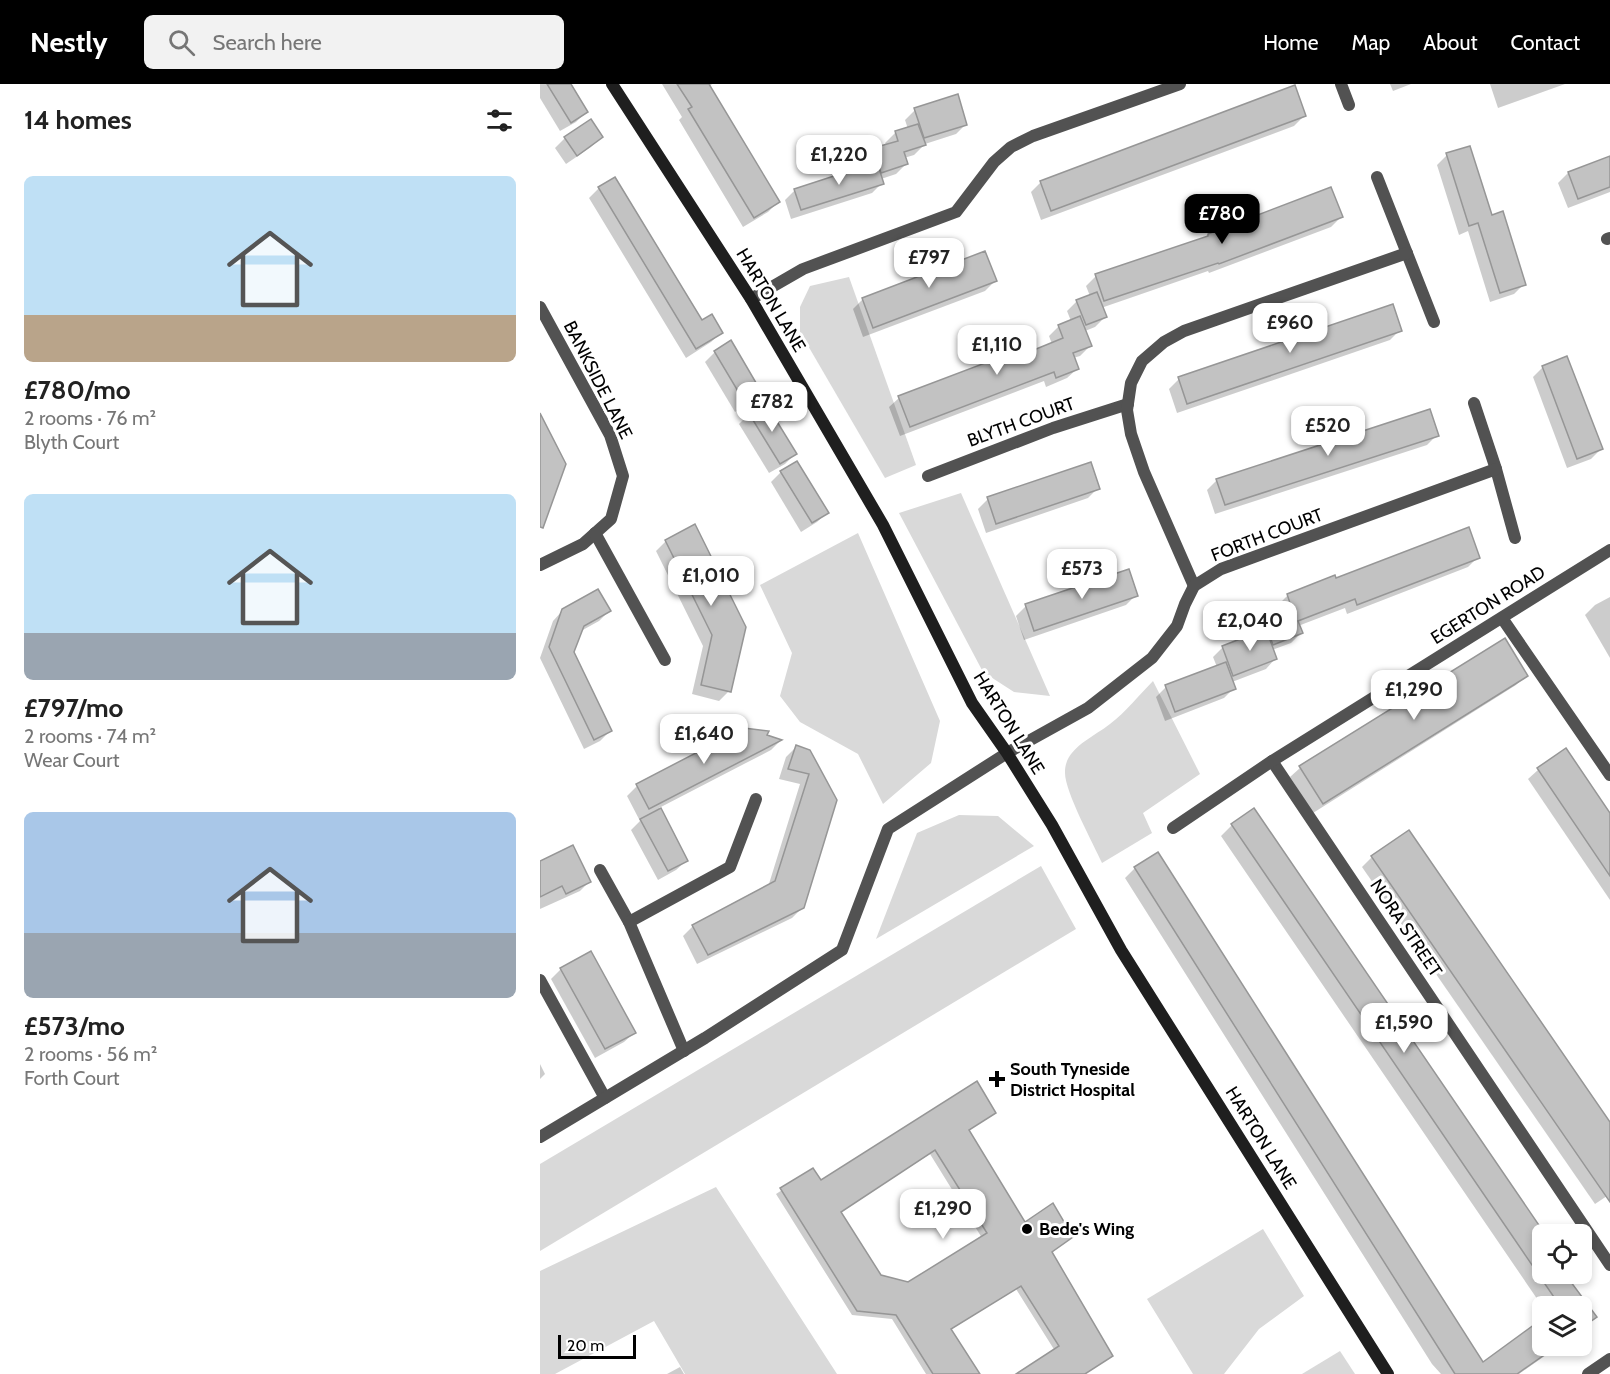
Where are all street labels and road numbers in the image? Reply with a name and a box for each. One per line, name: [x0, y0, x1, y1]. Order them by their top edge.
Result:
street label: HARTON LANE: [731, 244, 811, 356]
street label: BANKSIDE LANE: [559, 317, 637, 443]
street label: BLYTH COURT: [964, 392, 1078, 452]
street label: FORTH COURT: [1208, 503, 1326, 566]
street label: EGERTON ROAD: [1427, 561, 1549, 649]
street label: HARTON LANE: [969, 668, 1049, 778]
street label: NORA STREET: [1365, 875, 1447, 981]
street label: HARTON LANE: [1221, 1083, 1301, 1193]

